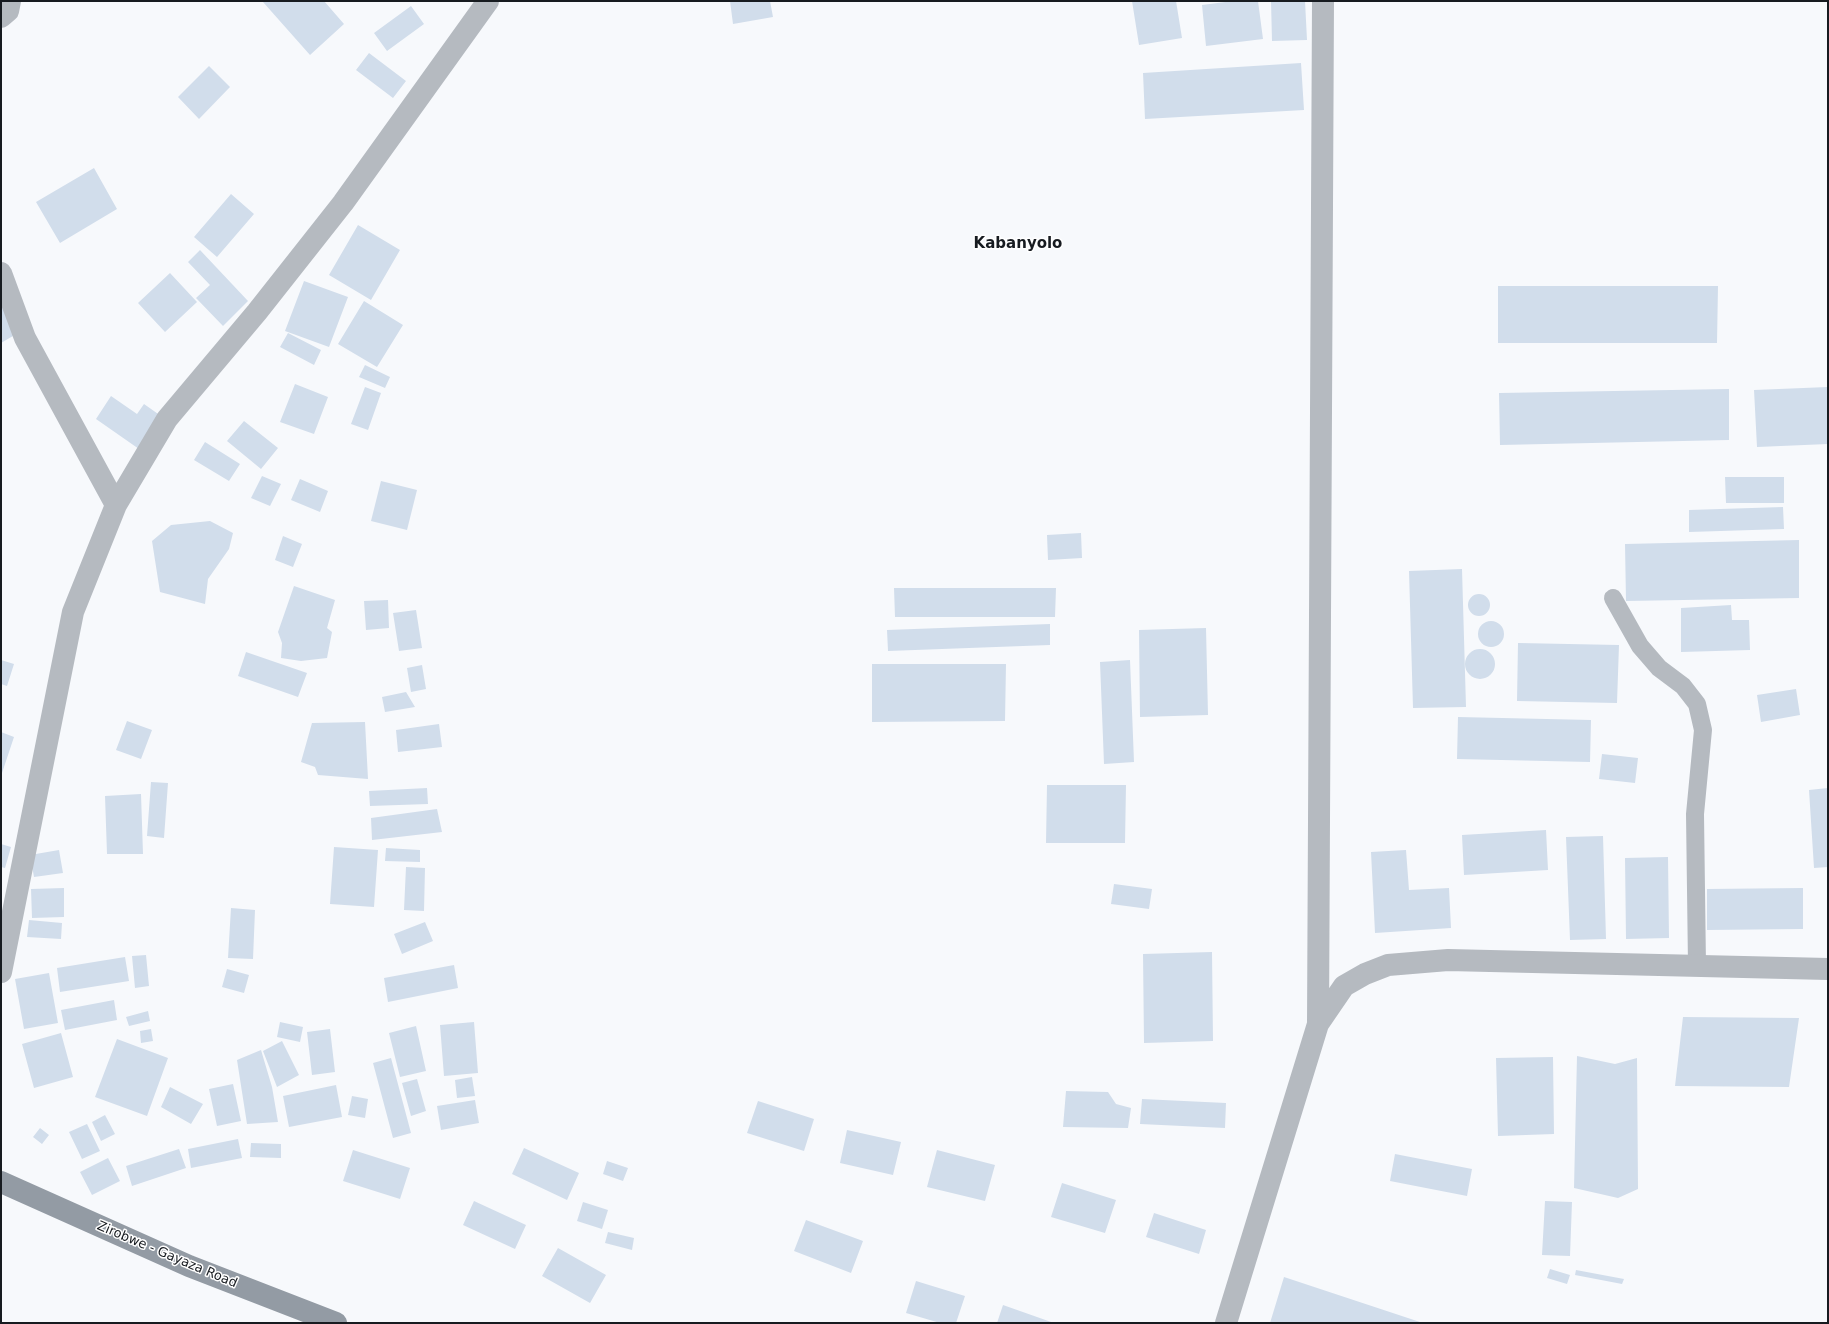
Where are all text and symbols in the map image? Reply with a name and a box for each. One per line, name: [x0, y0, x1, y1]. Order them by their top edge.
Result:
district label: Kabanyolo: [974, 235, 1062, 253]
street label: Zirobwe - Gayaza Road: [95, 1218, 239, 1292]

